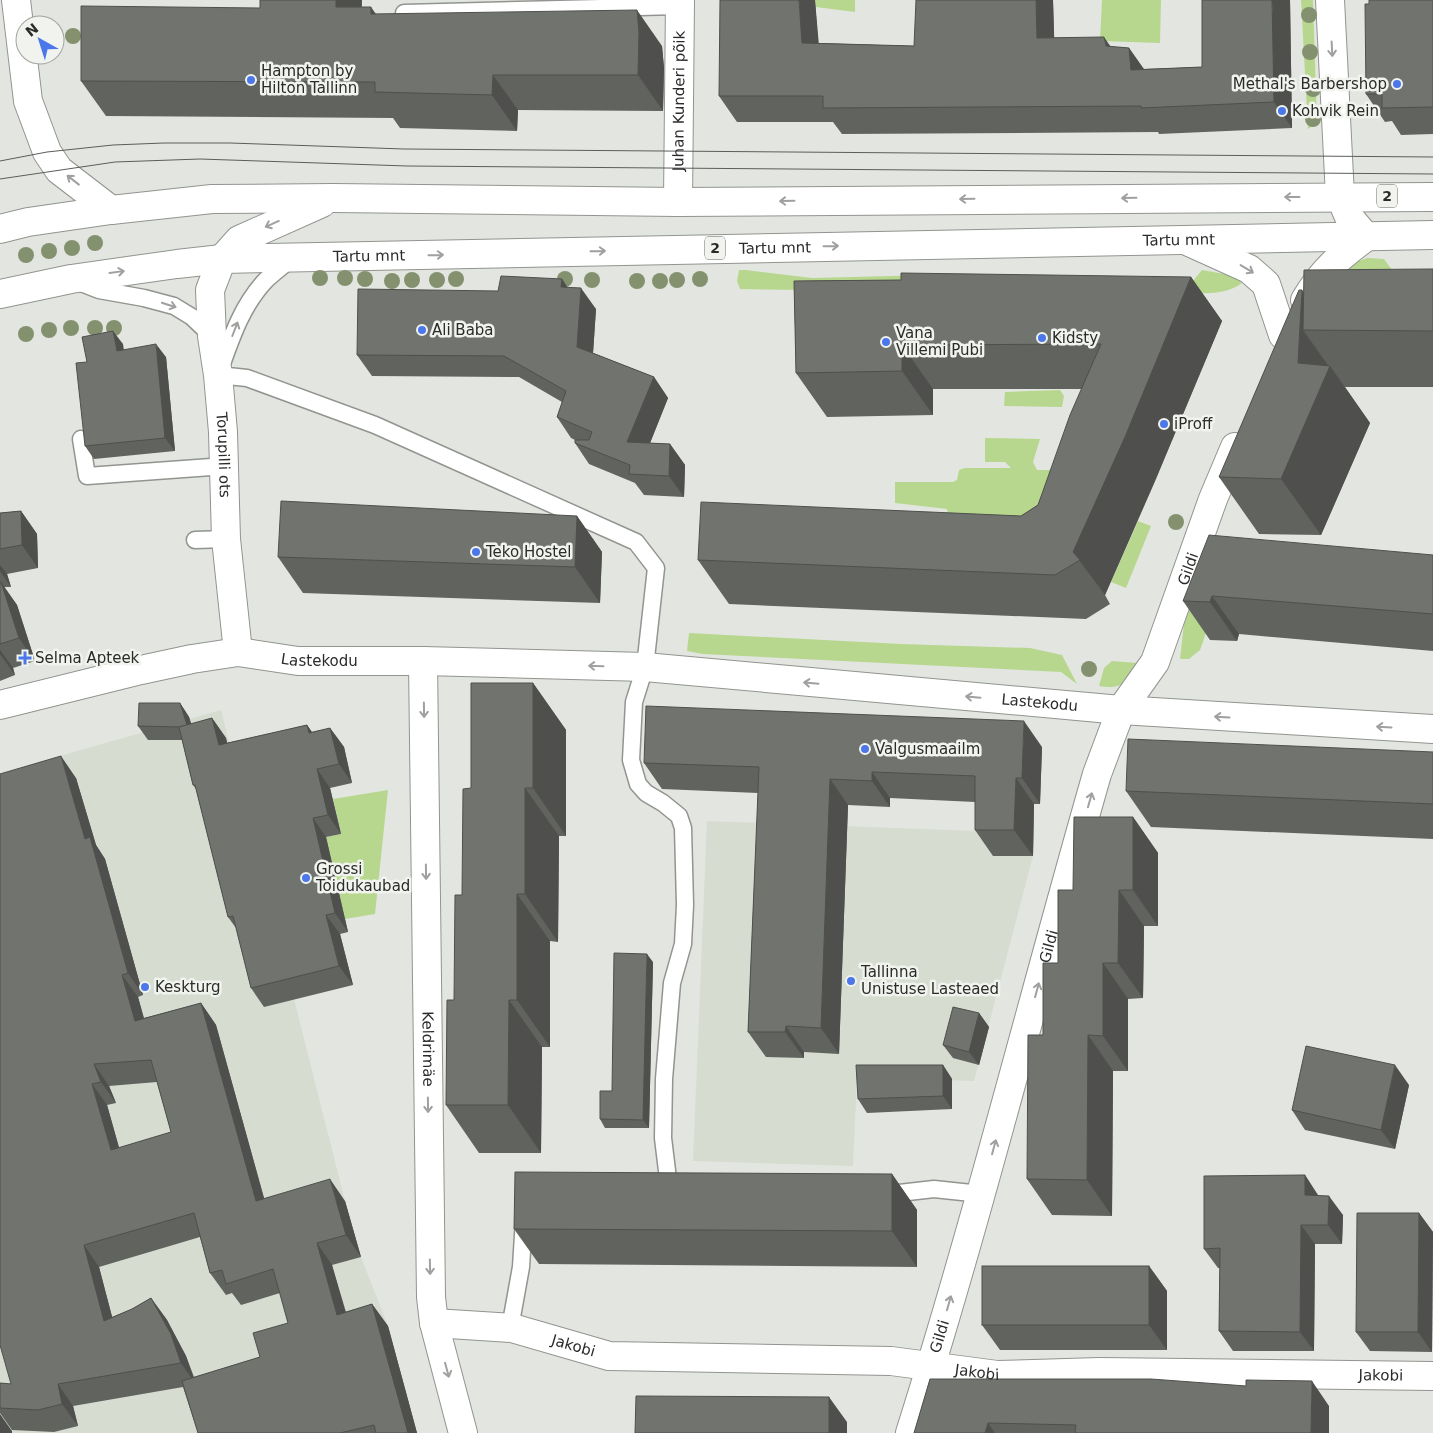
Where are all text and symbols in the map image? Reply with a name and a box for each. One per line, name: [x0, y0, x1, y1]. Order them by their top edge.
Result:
north arrow: [15, 15, 65, 65]
text: N: [22, 20, 41, 40]
street label: Juhan Kunderi põik: [669, 30, 689, 172]
one-way arrow: [1328, 40, 1337, 56]
place label: Hampton by Hilton Tallinn: [261, 62, 357, 97]
marker: Hampton by Hilton Tallinn: [245, 74, 257, 86]
place label: Methal's Barbershop: [1233, 75, 1387, 93]
marker: Methal's Barbershop: [1391, 78, 1403, 90]
place label: Kohvik Rein: [1292, 102, 1379, 120]
marker: Kohvik Rein: [1276, 105, 1288, 117]
one-way arrow: [67, 175, 80, 186]
road number: 2: [1377, 185, 1397, 208]
one-way arrow: [1284, 192, 1300, 201]
one-way arrow: [1121, 193, 1138, 203]
one-way arrow: [959, 195, 975, 204]
one-way arrow: [779, 196, 795, 206]
one-way arrow: [265, 220, 280, 230]
street label: Tartu mnt: [1142, 230, 1215, 250]
road number: 2: [705, 237, 725, 260]
street label: Tartu mnt: [738, 238, 811, 258]
one-way arrow: [822, 242, 838, 251]
street label: Tartu mnt: [332, 246, 405, 266]
one-way arrow: [590, 246, 606, 256]
one-way arrow: [428, 250, 444, 260]
one-way arrow: [1239, 264, 1253, 274]
one-way arrow: [108, 267, 124, 277]
one-way arrow: [160, 301, 176, 311]
place label: Ali Baba: [432, 321, 494, 339]
one-way arrow: [231, 322, 240, 338]
marker: Ali Baba: [416, 324, 428, 336]
place label: Vana Villemi Pubi: [896, 324, 983, 359]
place label: Kidsty: [1052, 329, 1098, 347]
marker: Kidsty: [1036, 332, 1048, 344]
marker: Vana Villemi Pubi: [880, 336, 892, 348]
street label: Torupilli ots: [212, 411, 234, 498]
place label: iProff: [1174, 415, 1213, 433]
marker: iProff: [1158, 418, 1170, 430]
place label: Teko Hostel: [485, 543, 572, 561]
marker: Teko Hostel: [470, 546, 482, 558]
street label: Gildi: [1174, 550, 1202, 588]
place label: Selma Apteek: [35, 649, 140, 667]
street label: Lastekodu: [280, 650, 358, 670]
marker: Selma Apteek: [19, 652, 31, 664]
one-way arrow: [588, 661, 604, 671]
one-way arrow: [803, 678, 819, 688]
street label: Lastekodu: [1001, 690, 1079, 715]
one-way arrow: [965, 692, 981, 702]
one-way arrow: [419, 701, 428, 717]
one-way arrow: [1214, 712, 1230, 721]
one-way arrow: [1377, 722, 1393, 731]
place label: Valgusmaailm: [875, 740, 980, 758]
marker: Valgusmaailm: [859, 743, 871, 755]
one-way arrow: [1085, 792, 1095, 808]
place label: Grossi Toidukaubad: [315, 860, 410, 895]
one-way arrow: [421, 864, 431, 880]
marker: Grossi Toidukaubad: [300, 872, 312, 884]
street label: Gildi: [1036, 928, 1062, 965]
place label: Tallinna Unistuse Lasteaed: [860, 963, 999, 998]
marker: Tallinna Unistuse Lasteaed: [845, 975, 857, 987]
place label: Keskturg: [155, 978, 221, 996]
marker: Keskturg: [139, 981, 151, 993]
one-way arrow: [1033, 983, 1043, 999]
street label: Keldrimäe: [418, 1011, 437, 1087]
one-way arrow: [424, 1096, 433, 1112]
one-way arrow: [990, 1139, 999, 1155]
one-way arrow: [425, 1258, 435, 1275]
one-way arrow: [945, 1295, 955, 1311]
street label: Gildi: [926, 1318, 953, 1355]
street label: Jakobi: [548, 1331, 597, 1361]
street label: Jakobi: [953, 1360, 1000, 1384]
one-way arrow: [442, 1362, 452, 1378]
street label: Jakobi: [1357, 1366, 1403, 1385]

